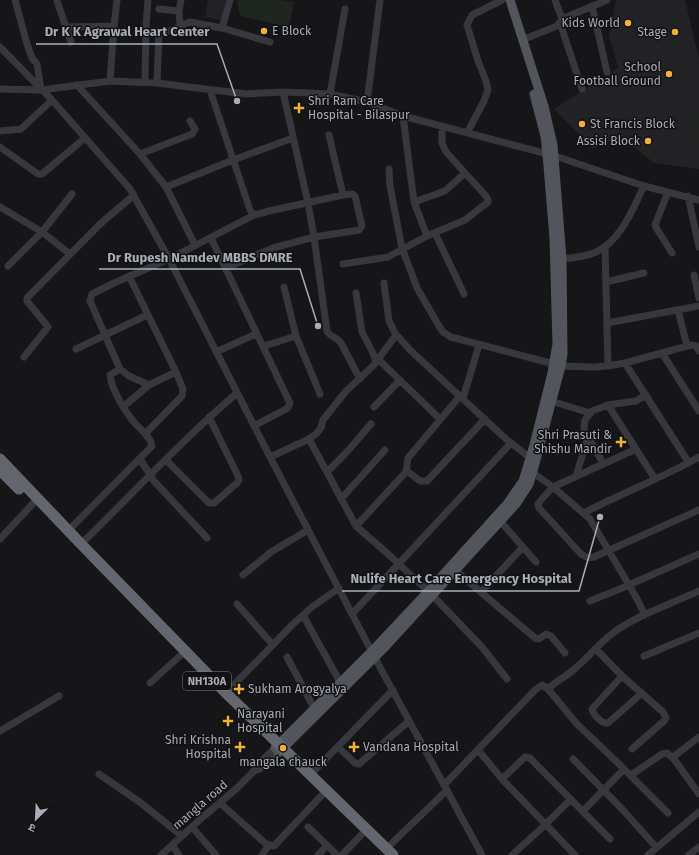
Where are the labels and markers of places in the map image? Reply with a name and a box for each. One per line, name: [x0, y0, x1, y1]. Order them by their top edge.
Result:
place label: Kids World: [562, 16, 620, 30]
marker: Kids World: [623, 18, 633, 28]
callout: Dr K K Agrawal Heart Center: [36, 19, 217, 44]
place label: E Block: [272, 24, 312, 38]
place label: Stage: [637, 25, 667, 39]
marker: E Block: [259, 26, 269, 36]
marker: Stage: [670, 27, 680, 37]
place label: School Football Ground: [574, 60, 661, 88]
marker: School Football Ground: [664, 69, 674, 79]
place label: Shri Ram Care Hospital - Bilaspur: [308, 94, 410, 122]
marker: Shri Ram Care Hospital - Bilaspur: [293, 102, 305, 114]
place label: St Francis Block: [590, 117, 676, 131]
marker: St Francis Block: [577, 119, 587, 129]
place label: Assisi Block: [577, 134, 641, 148]
marker: Assisi Block: [643, 136, 653, 146]
callout: Dr Rupesh Namdev MBBS DMRE: [99, 244, 300, 269]
place label: Shri Prasuti & Shishu Mandir: [534, 428, 612, 456]
marker: Shri Prasuti & Shishu Mandir: [615, 436, 627, 448]
callout: Nulife Heart Care Emergency Hospital: [342, 566, 579, 591]
place label: Sukham Arogyalya: [248, 682, 347, 696]
marker: Sukham Arogyalya: [233, 683, 245, 695]
place label: Narayani Hospital: [237, 707, 285, 735]
marker: Narayani Hospital: [222, 715, 234, 727]
place label: Shri Krishna Hospital: [165, 733, 231, 761]
place label: Vandana Hospital: [363, 740, 459, 754]
marker: Shri Krishna Hospital: [234, 741, 246, 753]
marker: Vandana Hospital: [348, 741, 360, 753]
marker: mangala chauck: [278, 743, 288, 753]
place label: mangala chauck: [239, 755, 328, 769]

